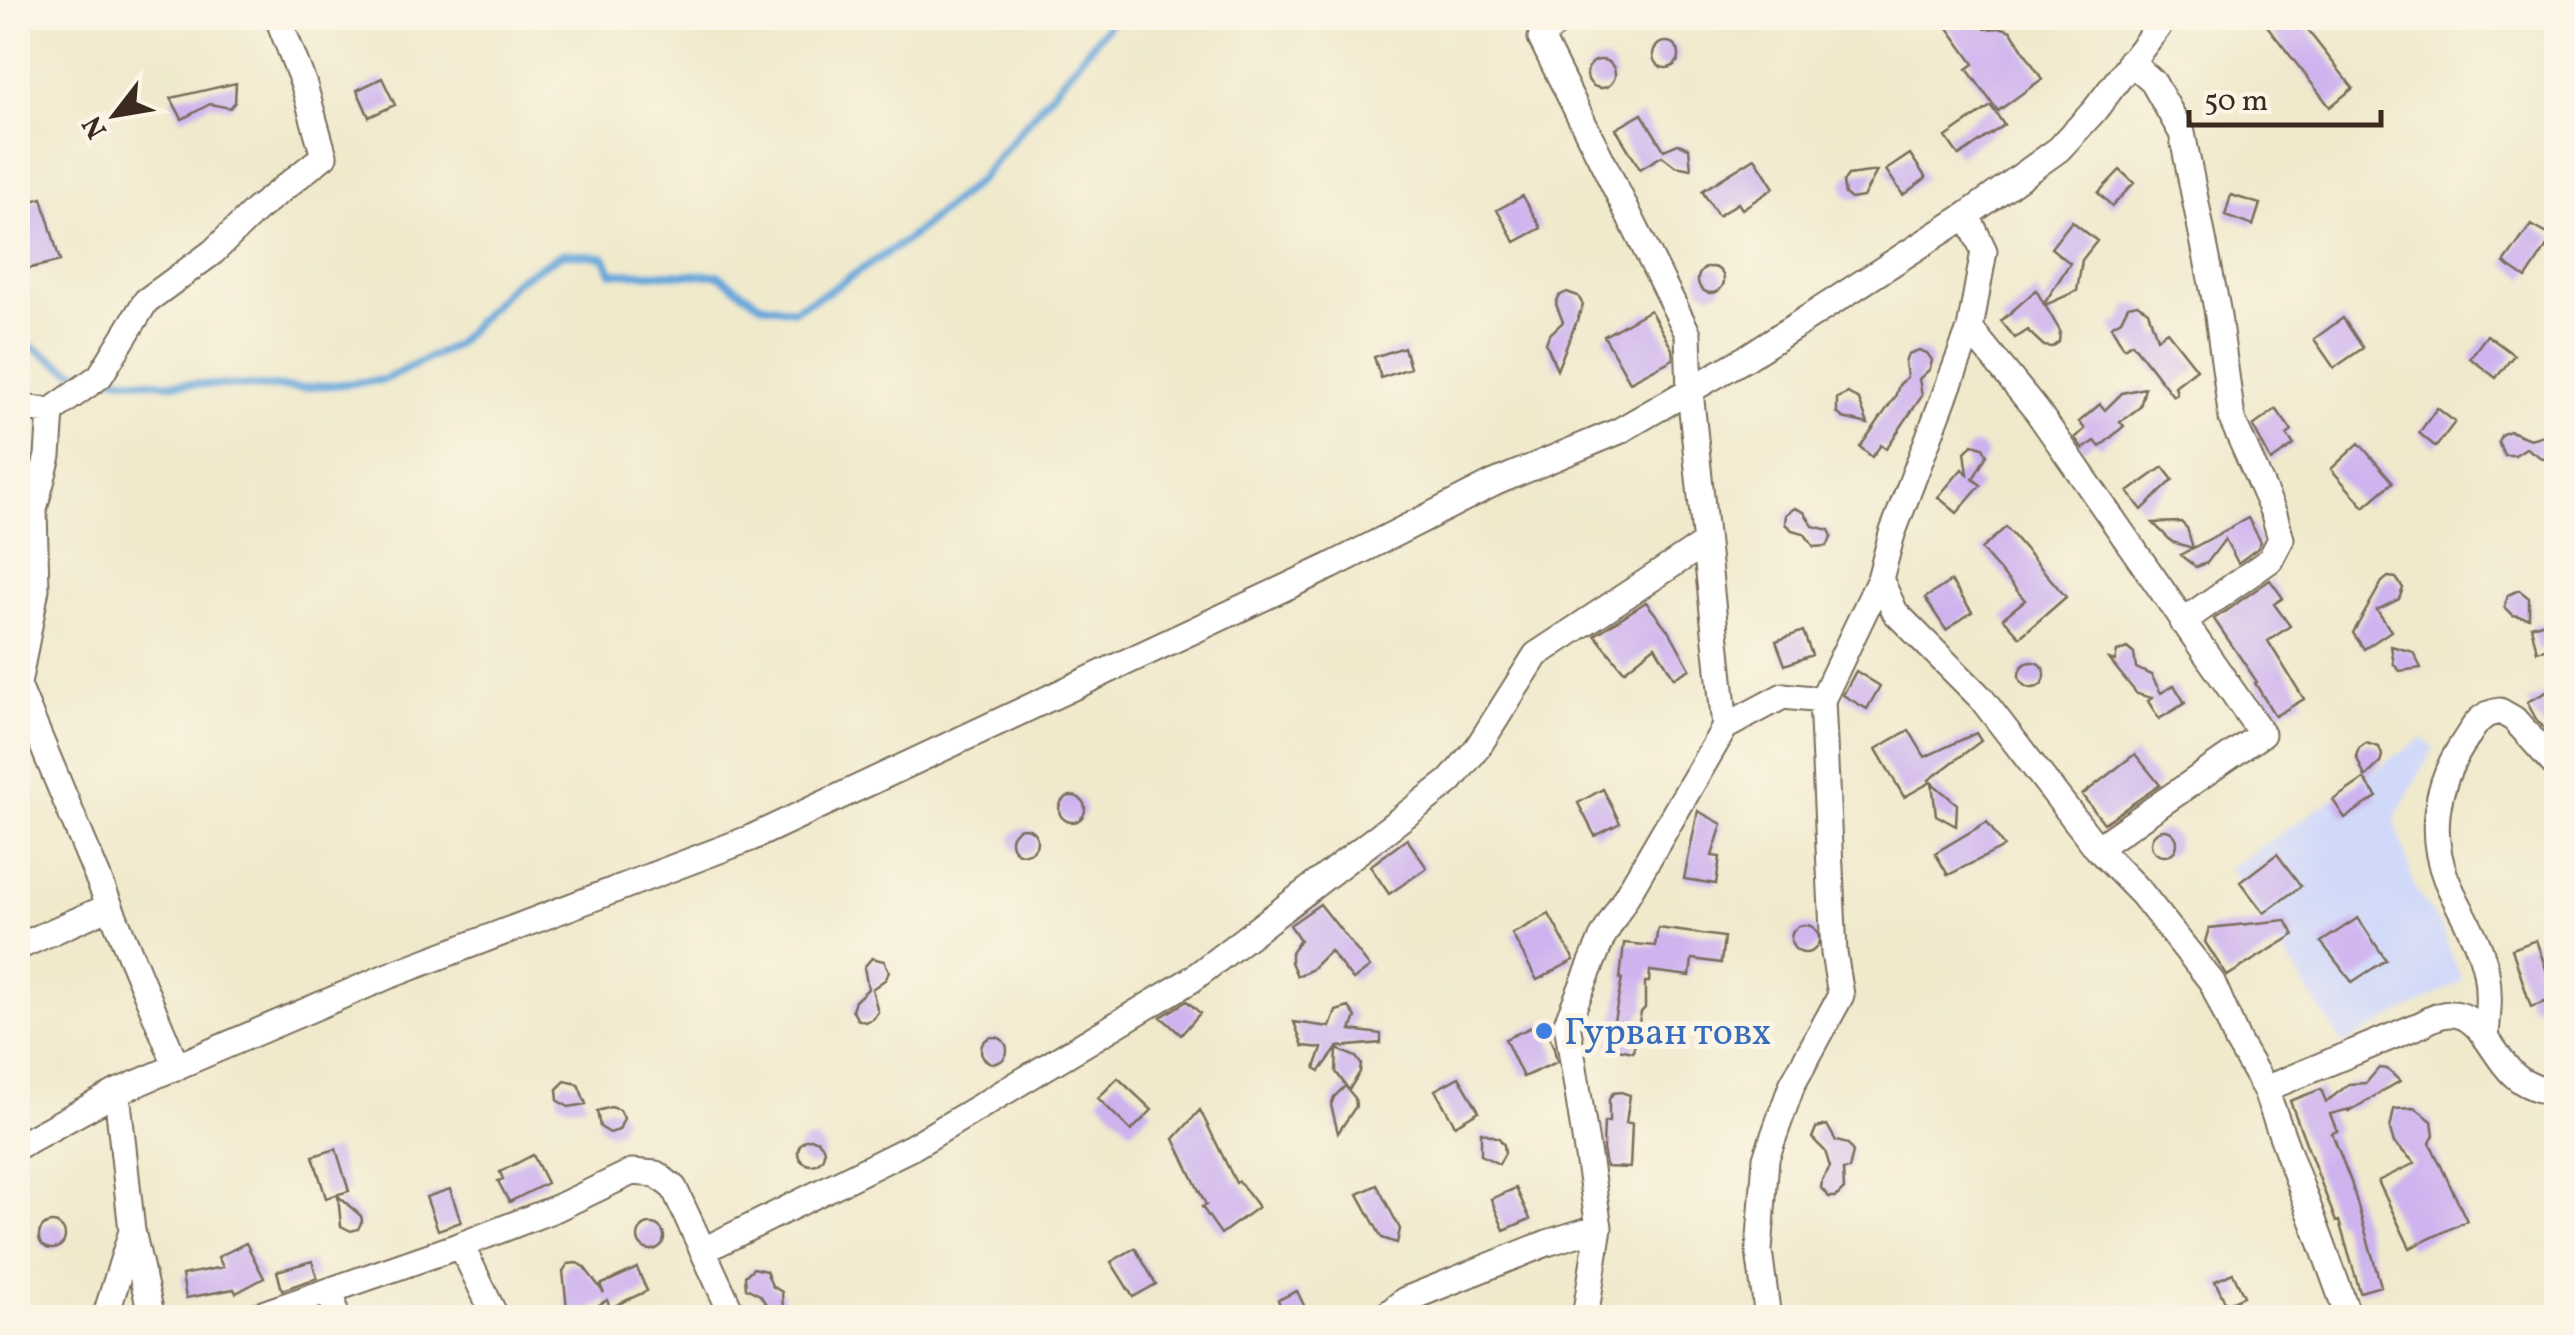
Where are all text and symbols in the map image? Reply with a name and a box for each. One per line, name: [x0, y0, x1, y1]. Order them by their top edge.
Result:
north arrow: [65, 65, 165, 165]
scale bar: [2189, 65, 2382, 127]
text: 50 m: [2204, 81, 2268, 123]
text: N: [74, 108, 118, 145]
place label: Гурван товх: [1564, 1008, 1771, 1061]
marker: Гурван товх: [1533, 1020, 1555, 1042]

